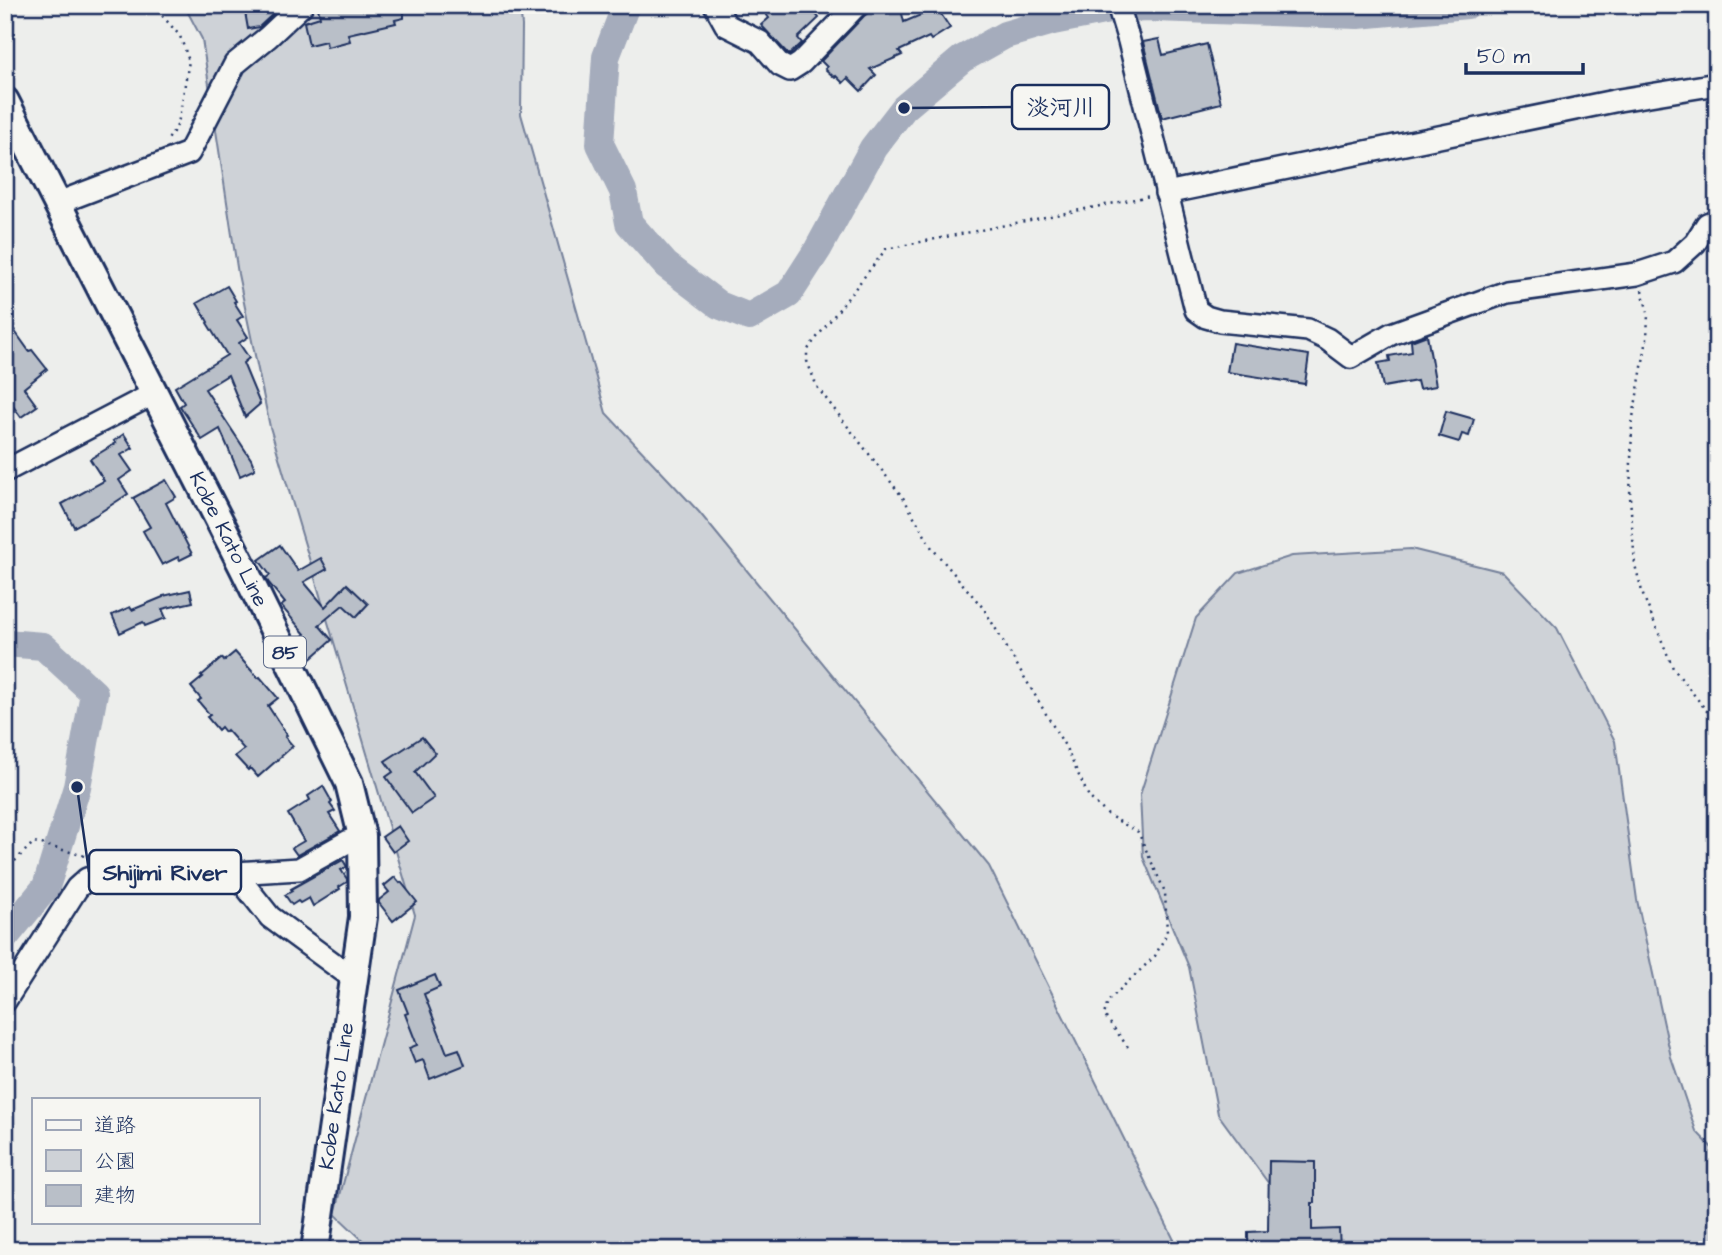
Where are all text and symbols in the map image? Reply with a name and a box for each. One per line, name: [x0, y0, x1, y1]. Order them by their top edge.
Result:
scale bar: [1466, 32, 1584, 76]
text: 50 m: [1477, 42, 1531, 71]
callout: 淡河川: [1012, 85, 1109, 129]
text: 淡河川: [1027, 92, 1096, 124]
street label: Kobe Kato Line: [182, 467, 275, 612]
road number: 85: [264, 636, 306, 667]
callout: Shijimi River: [89, 850, 241, 894]
text: Shijimi River: [102, 857, 228, 889]
street label: Kobe Kato Line: [312, 1021, 361, 1171]
legend: [32, 1098, 259, 1224]
text: 道路: [94, 1111, 136, 1140]
text: 公園: [94, 1147, 136, 1176]
text: 建物: [94, 1181, 136, 1210]

